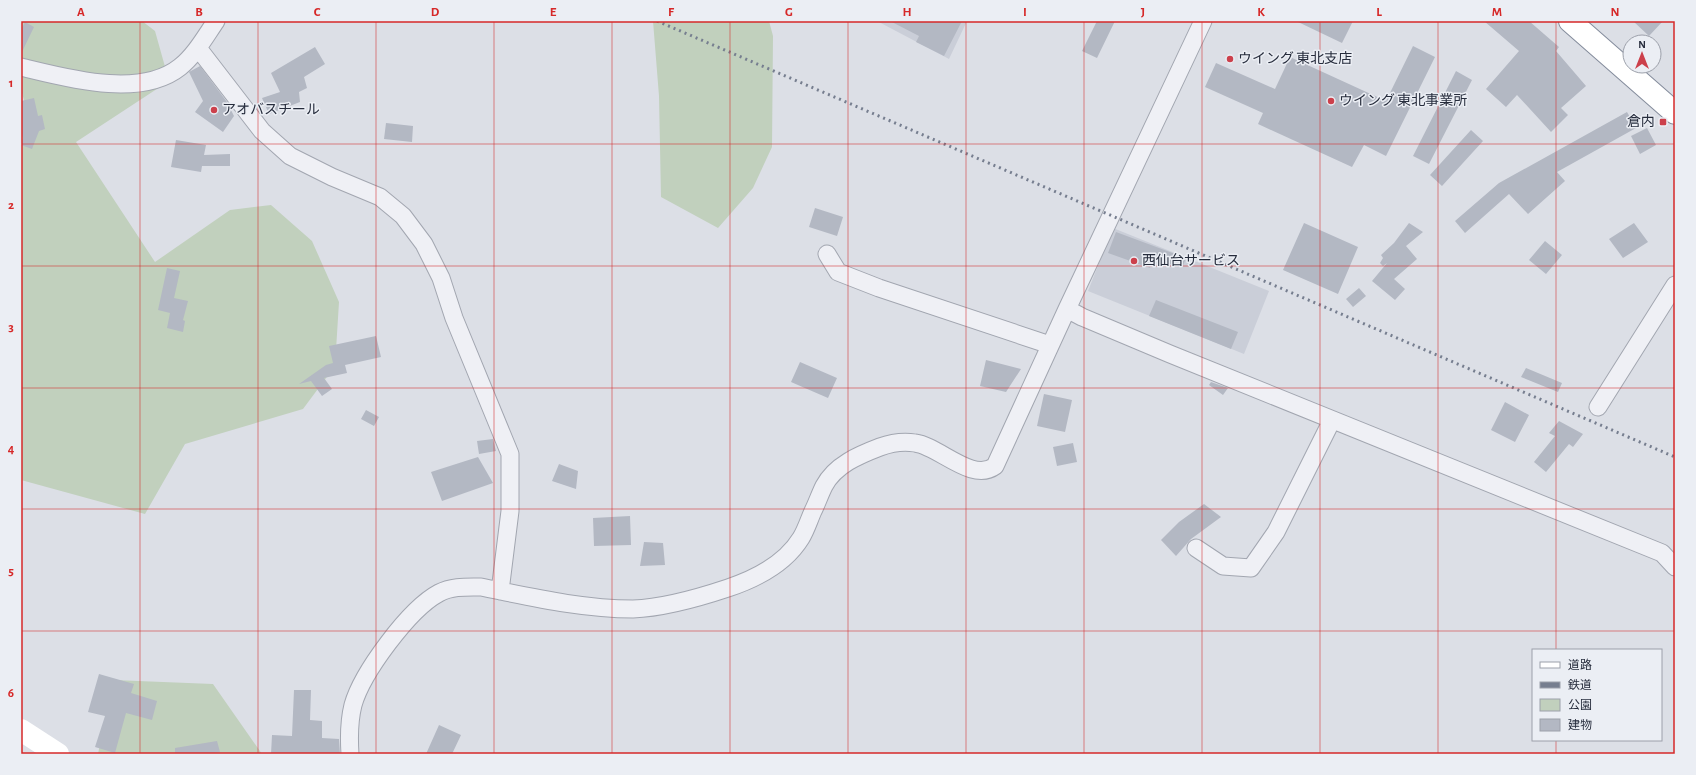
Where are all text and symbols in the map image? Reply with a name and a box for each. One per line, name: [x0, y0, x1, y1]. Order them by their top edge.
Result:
text: A: [77, 6, 85, 19]
text: B: [195, 6, 203, 19]
text: C: [314, 6, 321, 19]
text: D: [431, 6, 440, 19]
text: E: [550, 6, 557, 19]
text: F: [668, 6, 675, 19]
text: G: [785, 6, 793, 19]
text: H: [902, 6, 912, 19]
text: I: [1023, 6, 1027, 19]
text: J: [1141, 6, 1145, 19]
text: K: [1257, 6, 1265, 19]
text: L: [1376, 6, 1382, 19]
text: M: [1492, 6, 1502, 19]
text: N: [1610, 6, 1620, 19]
north arrow: [1622, 34, 1662, 74]
text: N: [1638, 39, 1646, 50]
place label: ウイング 東北支店: [1238, 50, 1352, 66]
marker: ウイング 東北支店: [1225, 54, 1235, 64]
text: 1: [9, 77, 13, 90]
place label: ウイング 東北事業所: [1339, 92, 1467, 108]
marker: ウイング 東北事業所: [1326, 96, 1336, 106]
place label: アオバスチール: [222, 102, 320, 117]
marker: アオバスチール: [209, 105, 219, 115]
place label: 倉内: [1627, 114, 1655, 129]
marker: 倉内: [1658, 117, 1668, 127]
text: 2: [8, 199, 14, 212]
place label: 西仙台サービス: [1142, 252, 1240, 268]
marker: 西仙台サービス: [1129, 256, 1139, 266]
text: 3: [8, 321, 14, 334]
text: 4: [8, 443, 15, 456]
text: 5: [8, 565, 14, 578]
legend: [1532, 649, 1662, 741]
text: 道路: [1568, 658, 1592, 671]
text: 鉄道: [1568, 678, 1592, 691]
text: 6: [8, 687, 14, 700]
text: 公園: [1568, 699, 1592, 711]
text: 建物: [1568, 718, 1592, 731]

